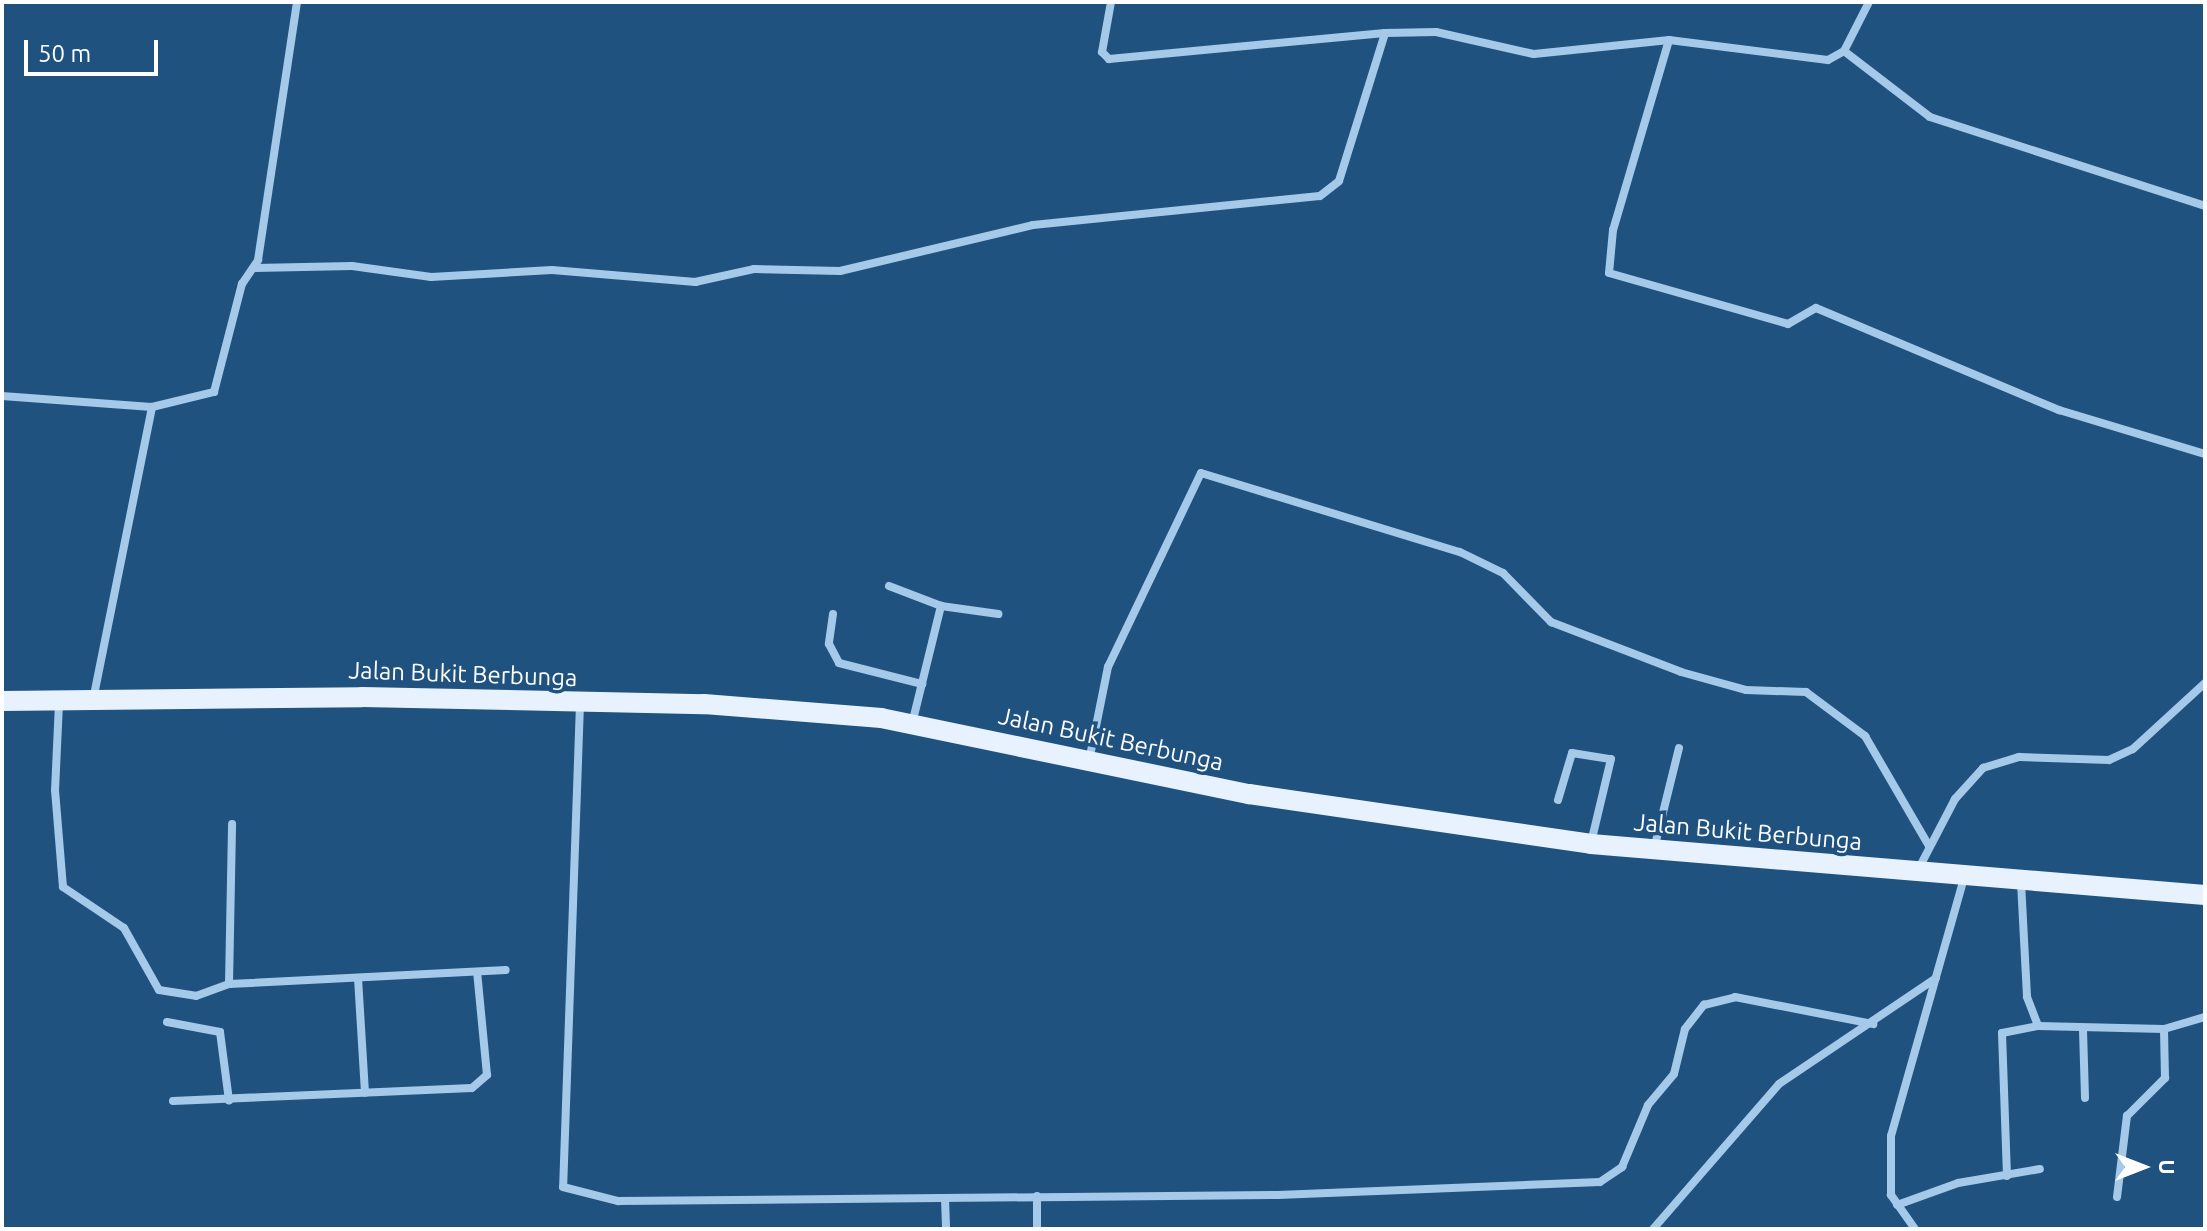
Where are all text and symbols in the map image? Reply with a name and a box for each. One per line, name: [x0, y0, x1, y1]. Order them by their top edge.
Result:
scale bar: [28, 24, 162, 74]
text: 50 m: [38, 40, 91, 67]
street label: Jalan Bukit Berbunga: [348, 656, 578, 692]
street label: Jalan Bukit Berbunga: [996, 701, 1226, 777]
street label: Jalan Bukit Berbunga: [1633, 808, 1863, 856]
north arrow: [2103, 1127, 2183, 1207]
text: U: [2155, 1159, 2180, 1175]

